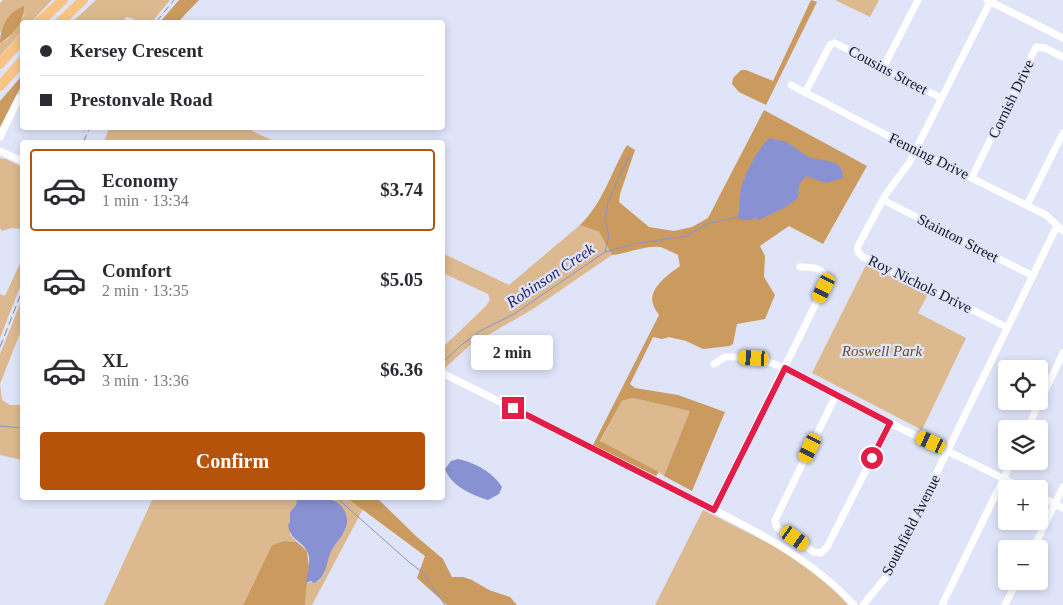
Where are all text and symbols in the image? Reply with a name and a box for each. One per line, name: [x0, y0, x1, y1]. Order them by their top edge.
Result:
text: Kersey Crescent: [70, 40, 203, 61]
street label: Cousins Street: [846, 42, 931, 98]
street label: Cornish Drive: [985, 57, 1037, 141]
text: Prestonvale Road: [70, 89, 213, 110]
street label: Fenning Drive: [886, 130, 972, 182]
icon: car: [42, 168, 87, 213]
text: Economy: [102, 170, 178, 191]
text: $3.74: [380, 179, 423, 200]
text: 1 min · 13:34: [102, 192, 189, 209]
street label: Stainton Street: [915, 211, 1002, 266]
water label: Robinson Creek: [502, 239, 598, 312]
street label: Roy Nichols Drive: [866, 252, 975, 316]
icon: car: [42, 258, 87, 303]
text: Comfort: [102, 260, 172, 281]
text: $5.05: [380, 269, 423, 290]
car: [810, 271, 837, 305]
text: 2 min · 13:35: [102, 282, 189, 299]
callout: 2 min: [472, 336, 554, 370]
park label: Roswell Park: [841, 343, 923, 359]
text: 2 min: [493, 344, 531, 361]
icon: car: [42, 348, 87, 393]
text: XL: [102, 350, 128, 371]
car: [738, 350, 769, 366]
text: $6.36: [380, 359, 423, 380]
map controls: [998, 360, 1048, 590]
button: locate: [998, 360, 1048, 410]
text: 3 min · 13:36: [102, 372, 189, 389]
route end: [502, 397, 524, 419]
button: layers: [998, 420, 1048, 470]
car: [914, 429, 947, 455]
car: [796, 431, 823, 465]
button: Confirm: [40, 432, 425, 490]
route start: [861, 447, 883, 469]
street label: Southfield Avenue: [879, 472, 943, 578]
button: +: [998, 480, 1048, 530]
car: [778, 523, 811, 553]
button: −: [998, 540, 1048, 590]

